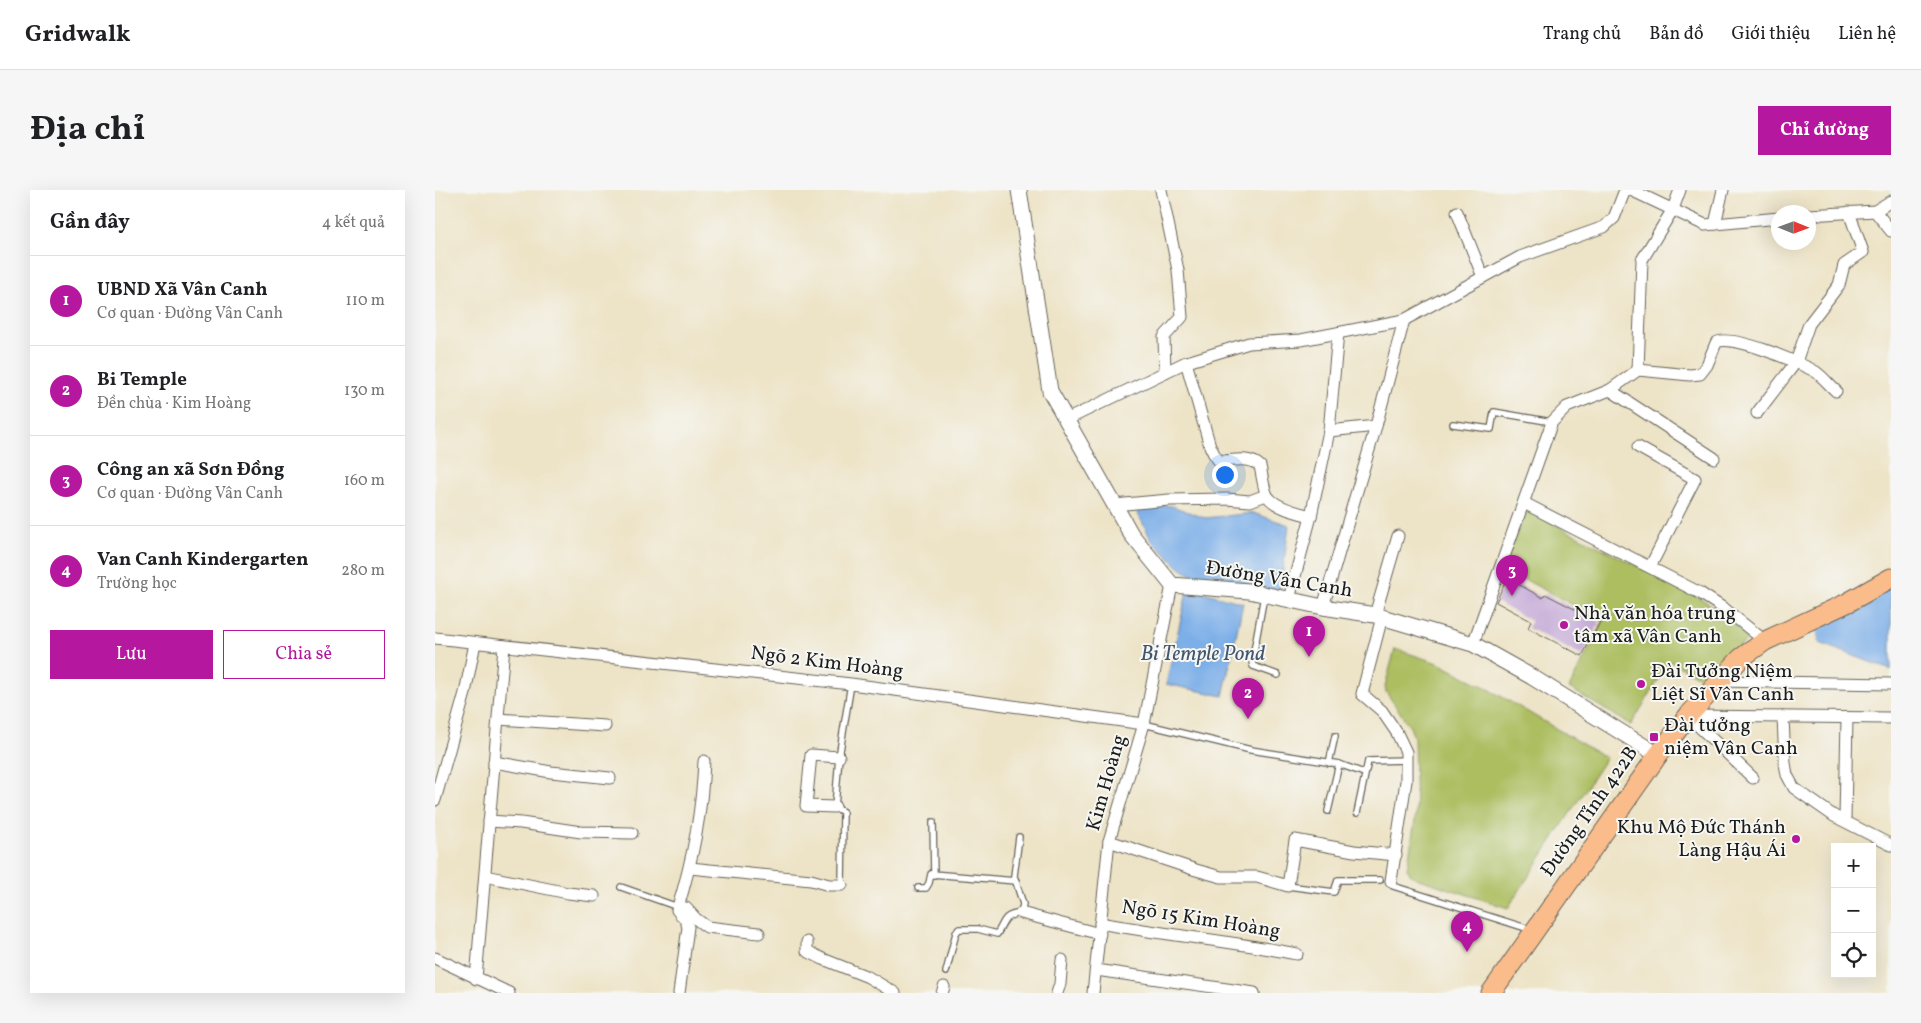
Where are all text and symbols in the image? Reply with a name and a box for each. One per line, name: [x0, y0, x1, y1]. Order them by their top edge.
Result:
text: Gridwalk: [25, 18, 131, 52]
text: Trang chủ: [1543, 22, 1621, 47]
text: Bản đồ: [1649, 22, 1704, 47]
text: Giới thiệu: [1732, 22, 1810, 47]
text: Liên hệ: [1838, 22, 1896, 47]
text: Địa chỉ: [30, 106, 145, 154]
button: Chỉ đường: [1758, 106, 1891, 155]
north arrow: [1771, 205, 1816, 250]
text: Gần đây: [50, 208, 130, 237]
text: 4 kết quả: [322, 212, 385, 234]
text: UBND Xã Vân Canh: [97, 277, 268, 303]
text: 1: [63, 290, 69, 312]
text: 110 m: [346, 290, 385, 312]
text: Cơ quan · Đường Vân Canh: [97, 303, 283, 325]
text: Bi Temple: [97, 367, 187, 393]
text: 2: [62, 380, 70, 402]
text: 130 m: [344, 380, 385, 402]
text: Đền chùa · Kim Hoàng: [97, 393, 251, 415]
text: Công an xã Sơn Đồng: [97, 457, 285, 483]
your location: [1212, 462, 1238, 488]
text: 3: [62, 470, 70, 492]
text: 160 m: [344, 470, 385, 492]
text: Cơ quan · Đường Vân Canh: [97, 483, 283, 505]
text: Van Canh Kindergarten: [97, 547, 309, 573]
street label: Đường Vân Canh: [1204, 555, 1355, 605]
pin: 3: [1496, 555, 1528, 596]
text: 4: [61, 560, 71, 582]
text: 280 m: [341, 560, 385, 582]
text: Trường học: [97, 573, 177, 595]
place label: Nhà văn hóa trung tâm xã Vân Canh: [1574, 600, 1736, 651]
pin: 1: [1293, 616, 1325, 657]
marker: Nhà văn hóa trung tâm xã Vân Canh: [1558, 619, 1570, 631]
button: Lưu: [50, 630, 213, 679]
button: Chia sẻ: [223, 630, 385, 679]
street label: Ngõ 2 Kim Hoàng: [749, 640, 905, 686]
water label: Bi Temple Pond: [1141, 640, 1265, 669]
place label: Đài Tưởng Niệm Liệt Sĩ Vân Canh: [1651, 658, 1795, 709]
pin: 2: [1232, 678, 1264, 719]
marker: Đài Tưởng Niệm Liệt Sĩ Vân Canh: [1635, 678, 1647, 690]
place label: Đài tưởng niệm Vân Canh: [1664, 712, 1798, 763]
marker: Đài tưởng niệm Vân Canh: [1648, 731, 1660, 743]
street label: Kim Hoàng: [1080, 732, 1134, 834]
street label: Đường Tỉnh 422B: [1534, 741, 1646, 883]
place label: Khu Mộ Đức Thánh Làng Hậu Ái: [1617, 814, 1786, 865]
marker: Khu Mộ Đức Thánh Làng Hậu Ái: [1790, 833, 1802, 845]
map controls: [1831, 843, 1876, 978]
button: +: [1831, 843, 1876, 888]
button: −: [1831, 888, 1876, 933]
street label: Ngõ 15 Kim Hoàng: [1120, 894, 1282, 946]
pin: 4: [1451, 911, 1483, 952]
button: locate: [1831, 933, 1876, 978]

